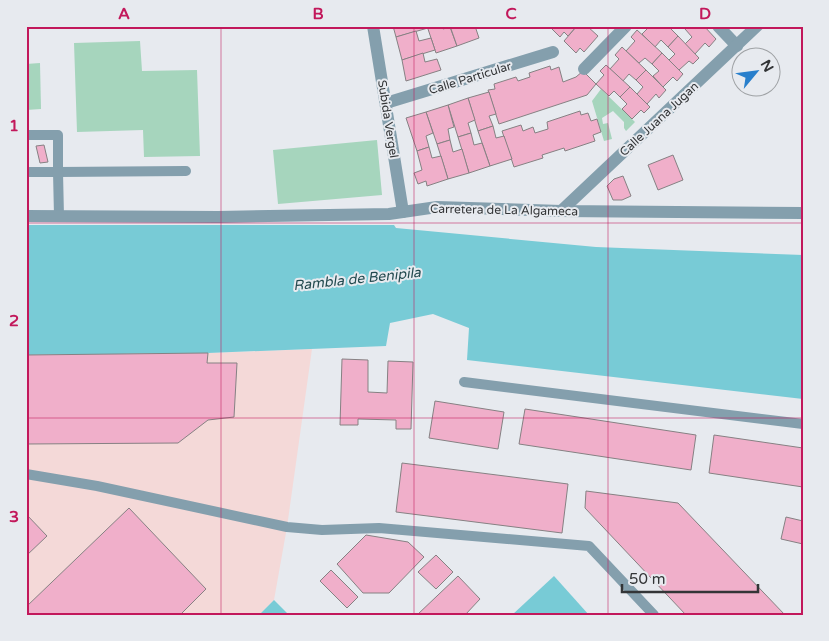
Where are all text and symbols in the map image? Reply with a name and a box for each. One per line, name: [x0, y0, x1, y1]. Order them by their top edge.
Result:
text: A: [118, 4, 130, 24]
text: B: [312, 4, 324, 24]
text: C: [505, 4, 517, 24]
text: D: [699, 4, 711, 24]
north arrow: [732, 48, 782, 98]
text: N: [757, 57, 777, 75]
street label: Calle Particular: [427, 59, 513, 97]
street label: Subida Vergel: [375, 79, 401, 159]
street label: Calle Juana Jugan: [617, 79, 701, 159]
text: 1: [9, 116, 19, 136]
street label: Carretera de La Algameca: [430, 202, 578, 218]
water label: Rambla de Benipila: [292, 264, 423, 294]
text: 2: [9, 311, 19, 331]
text: 3: [9, 507, 19, 527]
scale bar: [622, 561, 758, 593]
text: 50 m: [629, 570, 666, 588]

